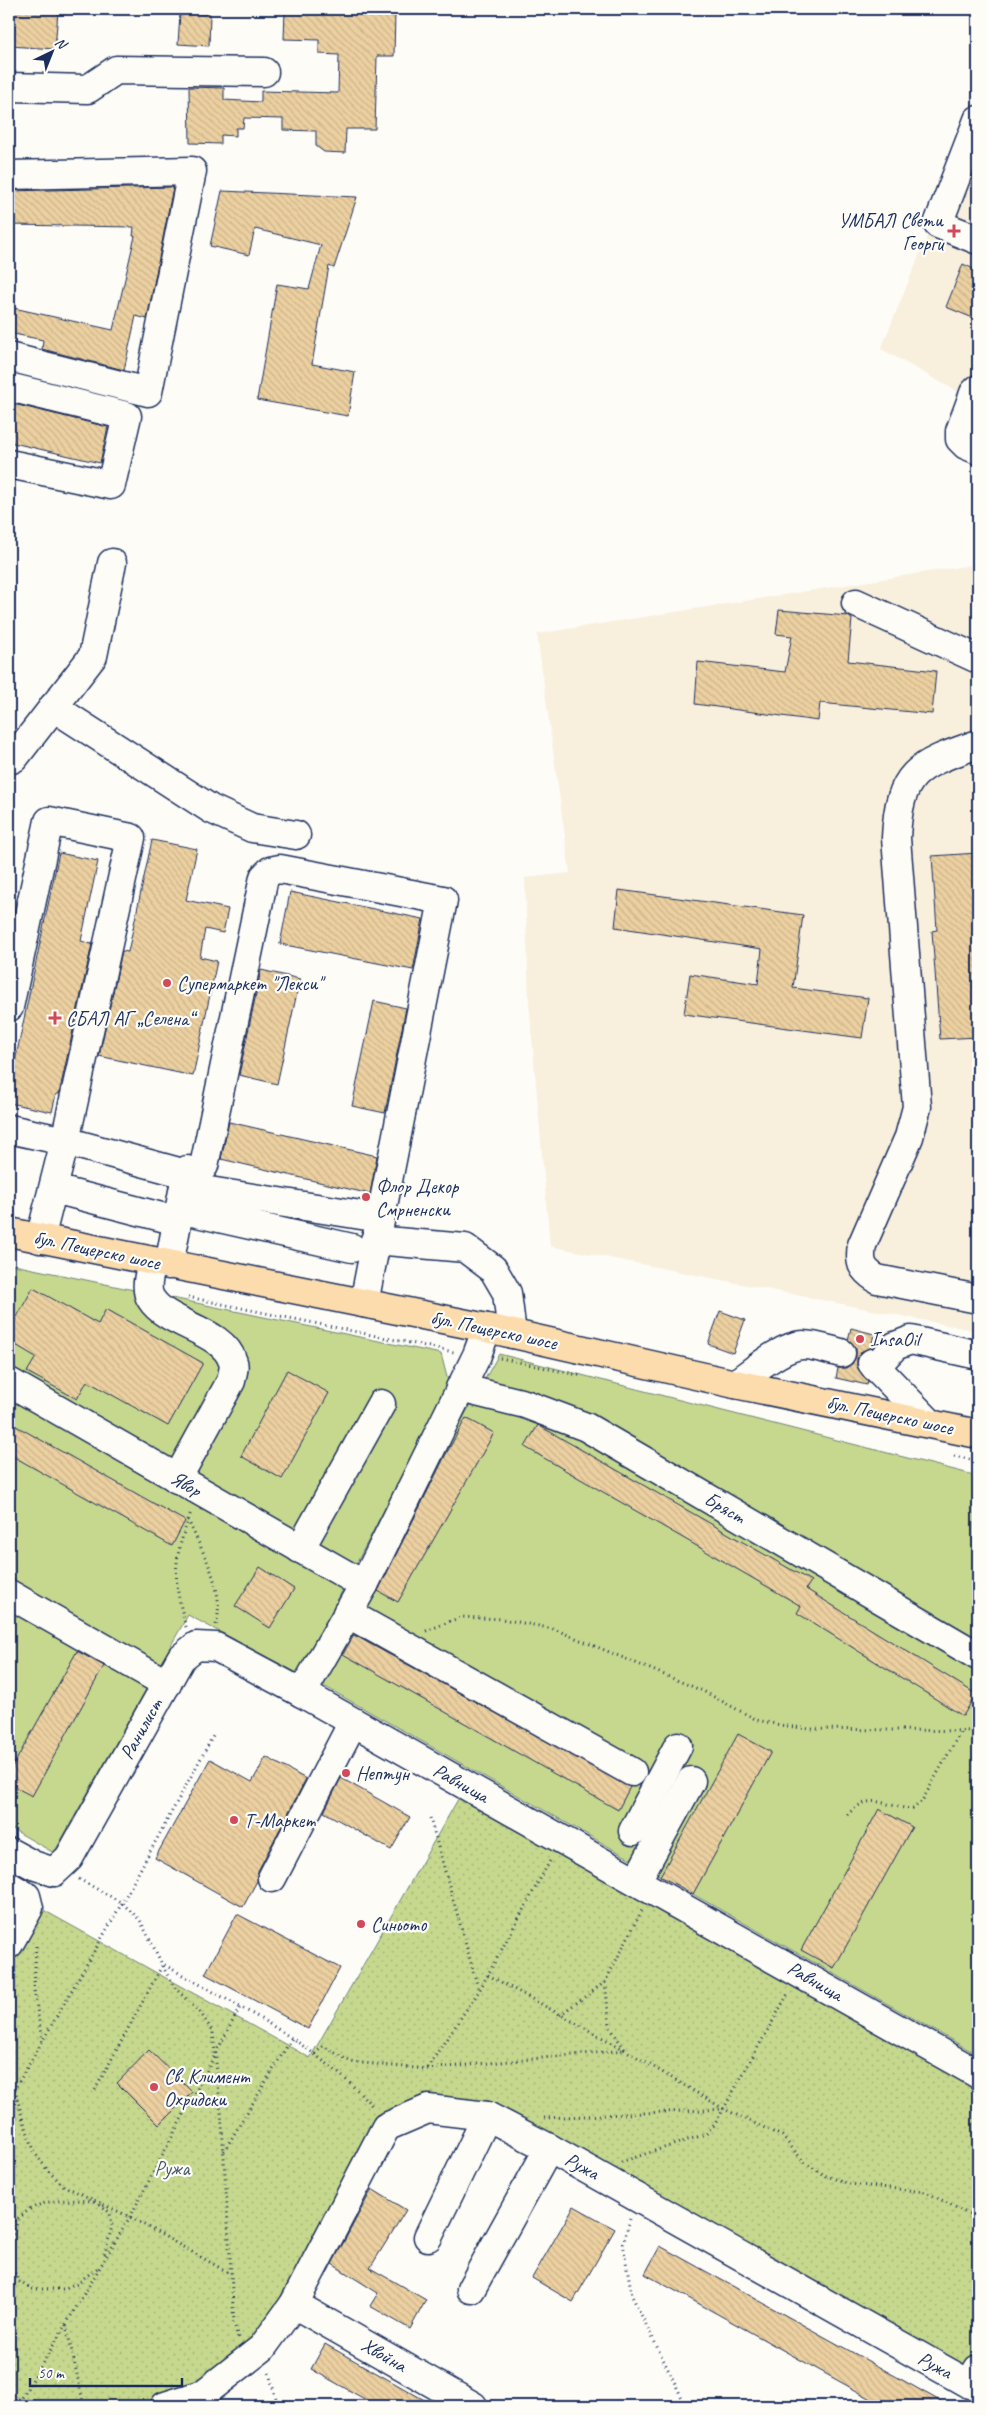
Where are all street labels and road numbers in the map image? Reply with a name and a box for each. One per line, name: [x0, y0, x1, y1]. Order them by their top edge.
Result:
street label: бул. Пещерско шосе: [32, 1224, 164, 1276]
street label: бул. Пещерско шосе: [429, 1304, 561, 1356]
street label: бул. Пещерско шосе: [825, 1389, 957, 1441]
street label: Явор: [166, 1465, 207, 1503]
street label: Бряст: [700, 1486, 751, 1530]
street label: Ранилист: [114, 1693, 169, 1764]
street label: Равнища: [429, 1758, 495, 1809]
street label: Равнища: [783, 1955, 849, 2008]
street label: Ружа: [561, 2147, 605, 2186]
street label: Хвойна: [357, 2332, 412, 2378]
street label: Ружа: [914, 2346, 958, 2385]

